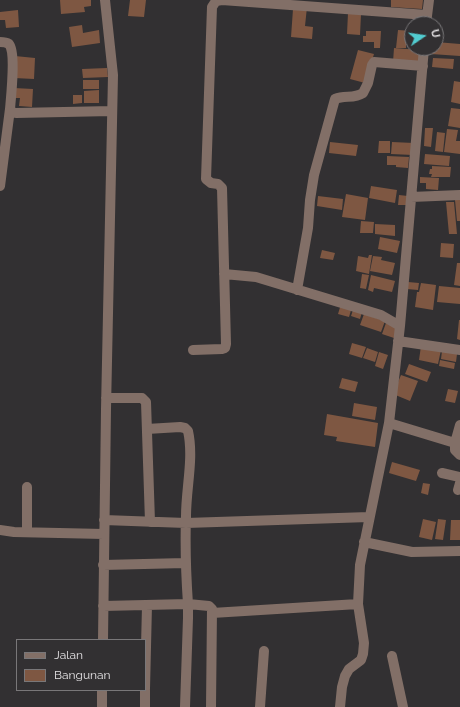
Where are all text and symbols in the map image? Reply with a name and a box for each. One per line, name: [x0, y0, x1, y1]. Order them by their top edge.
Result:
north arrow: [404, 16, 444, 56]
text: U: [428, 28, 442, 39]
legend: [16, 639, 146, 691]
text: Jalan: [54, 648, 83, 662]
text: Bangunan: [54, 668, 111, 682]

